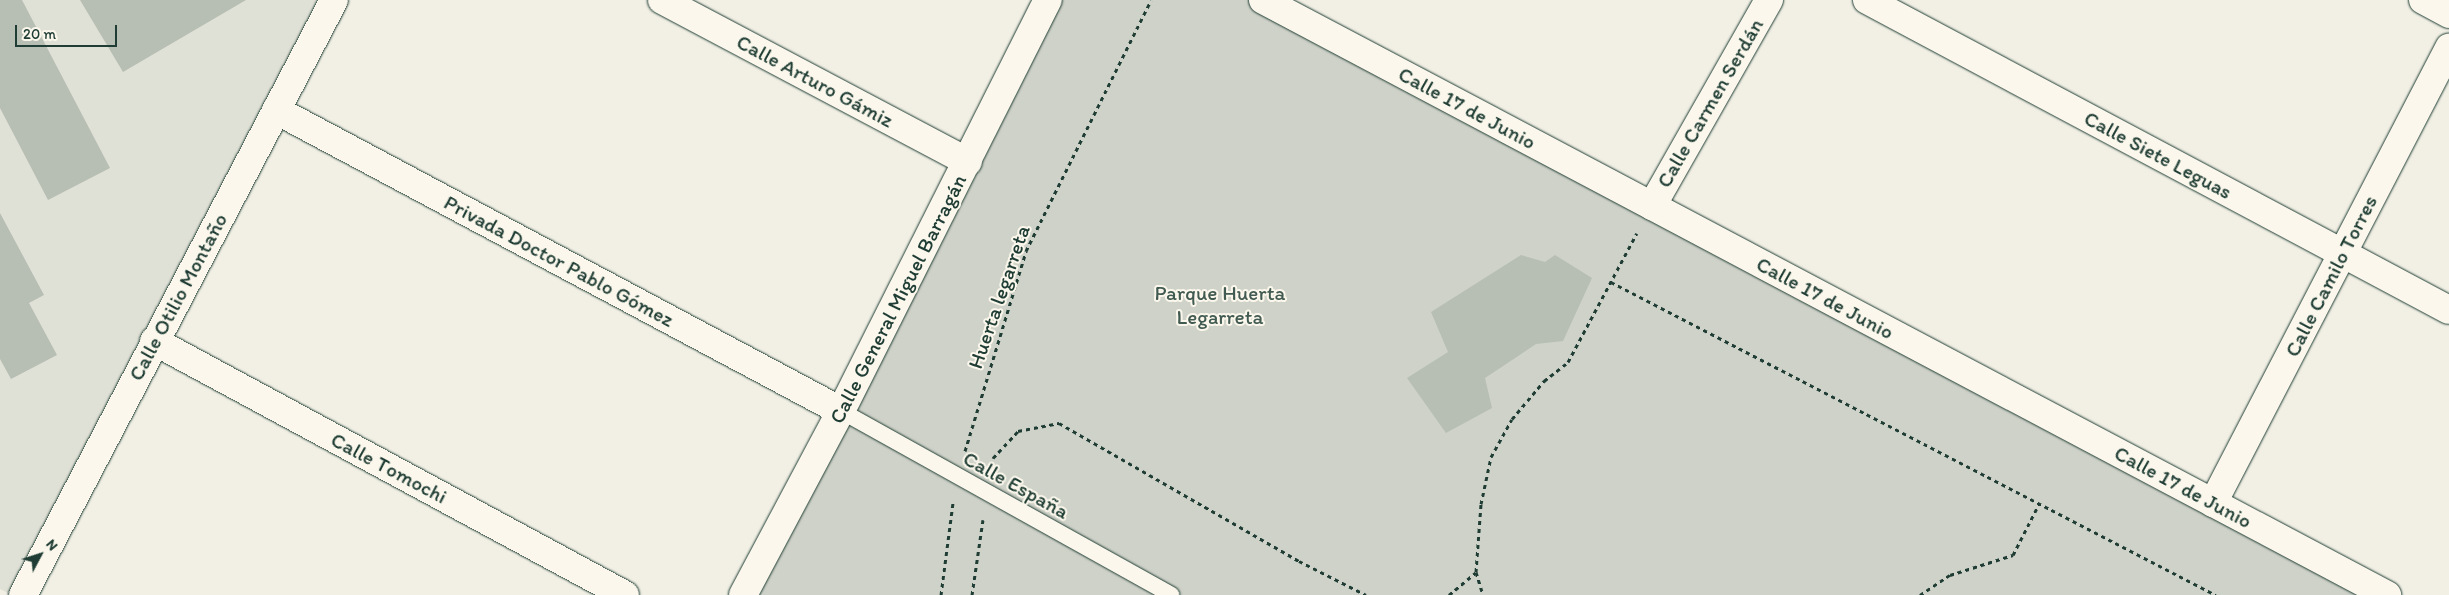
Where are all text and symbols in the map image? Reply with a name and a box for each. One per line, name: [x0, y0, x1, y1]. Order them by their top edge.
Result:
street label: Calle Carmen Serdán: [1651, 14, 1769, 192]
scale bar: [18, 15, 120, 47]
text: 20 m: [23, 25, 56, 43]
street label: Calle Arturo Gámiz: [732, 29, 898, 133]
street label: Calle 17 de Junio: [1394, 61, 1540, 155]
street label: Calle Siete Leguas: [2080, 105, 2236, 205]
street label: Calle General Miguel Barragán: [824, 170, 972, 428]
street label: Privada Doctor Pablo Gómez: [440, 190, 678, 332]
street label: Calle Camilo Torres: [2280, 192, 2382, 360]
street label: Calle Otilio Montaño: [123, 209, 233, 385]
street label: Huerta legarreta: [963, 222, 1035, 372]
street label: Calle 17 de Junio: [1752, 251, 1898, 345]
park label: Parque Huerta Legarreta: [1155, 280, 1285, 330]
street label: Calle Tomochi: [328, 427, 450, 509]
street label: Calle 17 de Junio: [2110, 440, 2256, 534]
street label: Calle España: [959, 446, 1073, 524]
north arrow: [15, 530, 65, 580]
text: N: [42, 536, 61, 554]

